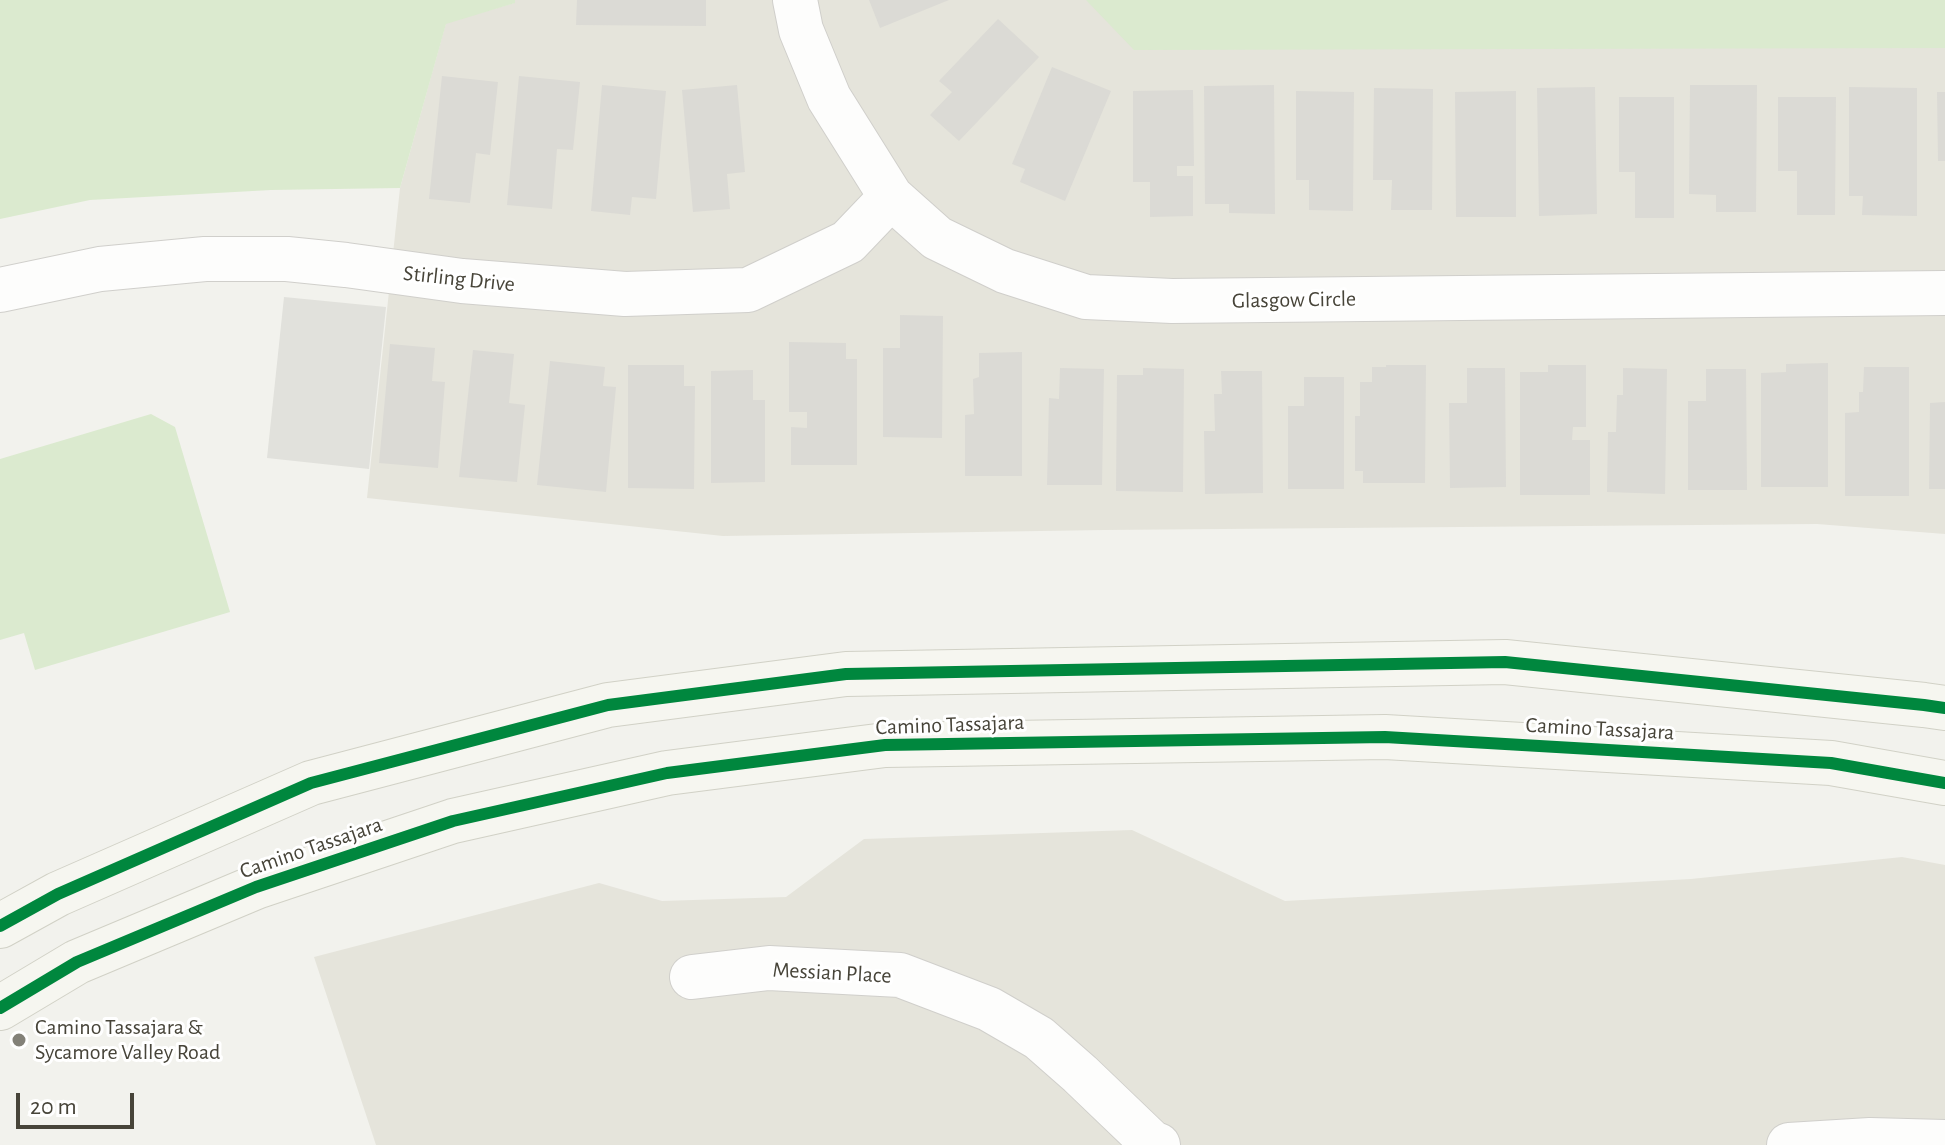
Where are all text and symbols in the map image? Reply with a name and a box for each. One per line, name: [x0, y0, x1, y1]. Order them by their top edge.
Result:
street label: Stirling Drive: [402, 260, 516, 298]
street label: Glasgow Circle: [1232, 286, 1356, 314]
street label: Camino Tassajara: [875, 709, 1025, 741]
street label: Camino Tassajara: [1525, 712, 1675, 746]
street label: Camino Tassajara: [236, 811, 386, 885]
street label: Messian Place: [772, 957, 892, 989]
place label: Camino Tassajara & Sycamore Valley Road: [35, 1014, 220, 1066]
marker: Camino Tassajara & Sycamore Valley Road: [10, 1031, 28, 1049]
scale bar: [20, 1077, 138, 1127]
text: 20 m: [30, 1095, 77, 1119]

